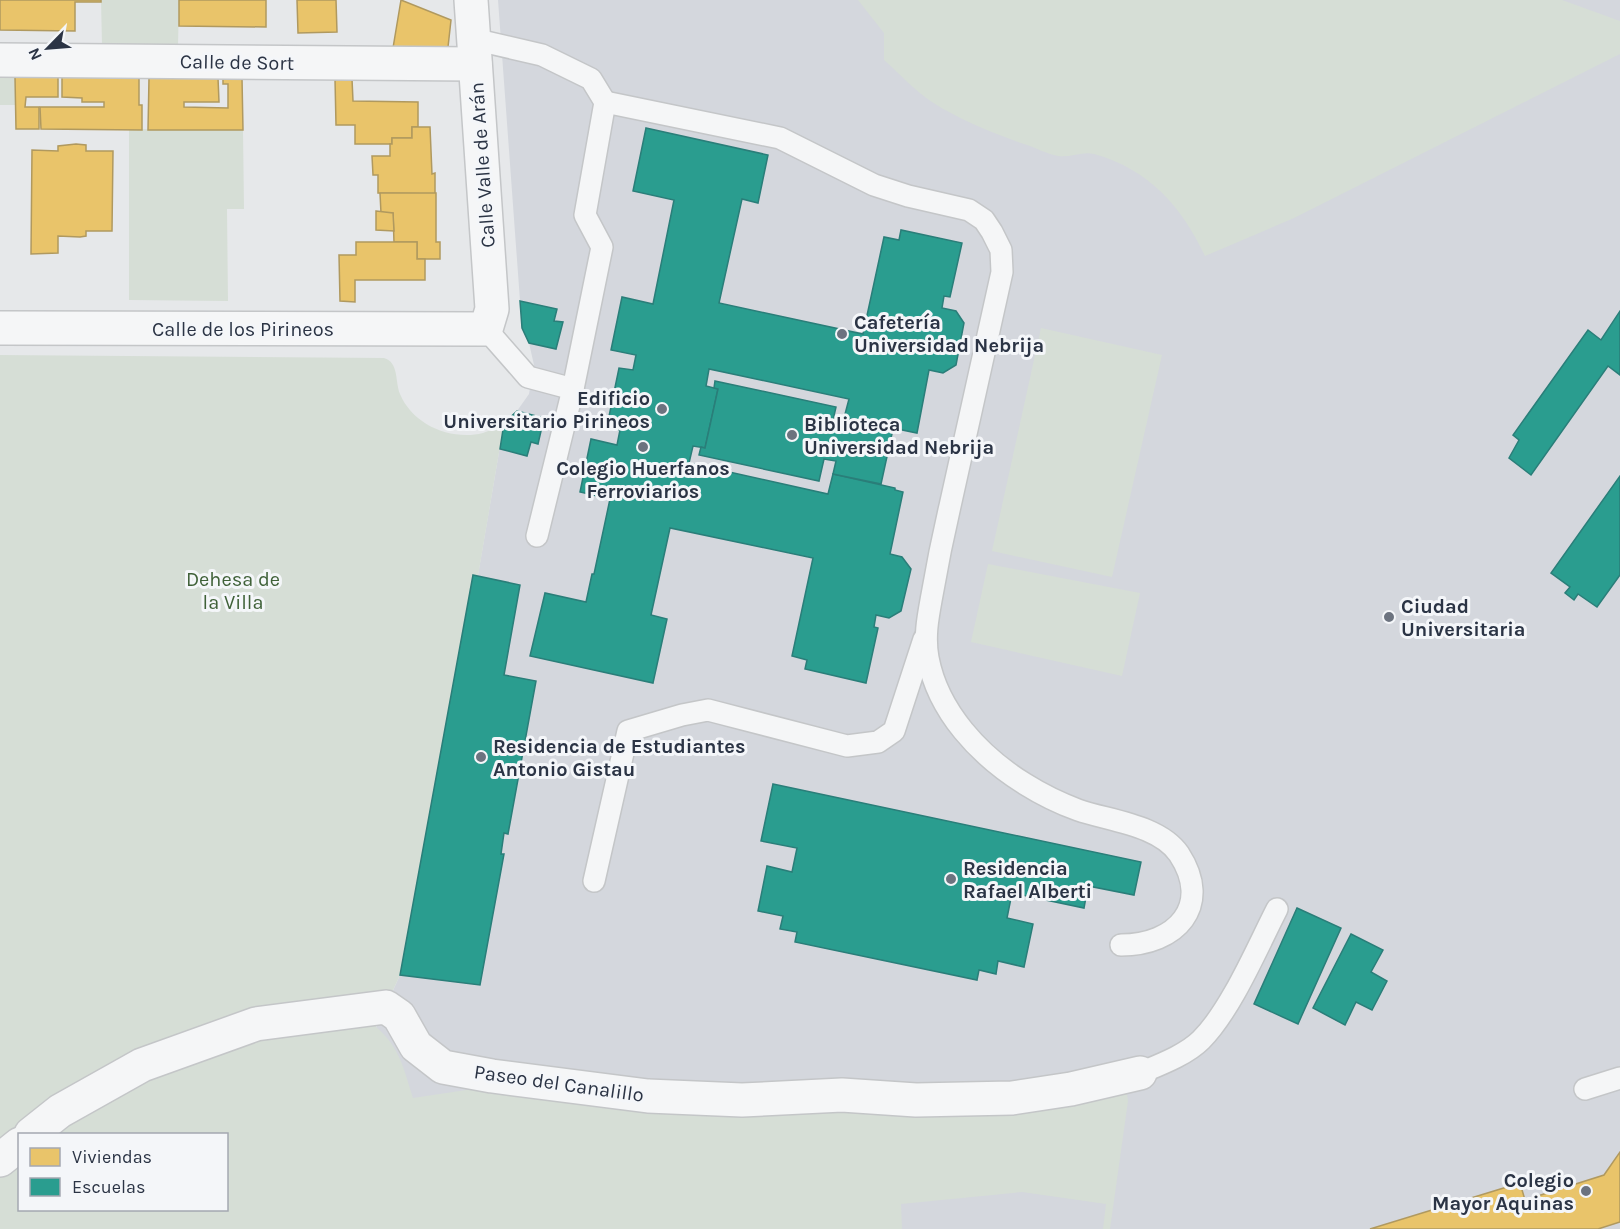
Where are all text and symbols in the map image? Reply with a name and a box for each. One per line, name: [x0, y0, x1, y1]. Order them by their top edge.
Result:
north arrow: [18, 18, 78, 78]
text: N: [24, 45, 46, 63]
street label: Calle de Sort: [180, 50, 295, 75]
street label: Calle Valle de Arán: [465, 81, 500, 249]
place label: Cafetería Universidad Nebrija: [854, 311, 1044, 357]
street label: Calle de los Pirineos: [152, 318, 334, 341]
marker: Cafetería Universidad Nebrija: [835, 327, 849, 341]
place label: Edificio Universitario Pirineos: [443, 387, 650, 433]
marker: Edificio Universitario Pirineos: [655, 402, 669, 416]
place label: Biblioteca Universidad Nebrija: [804, 413, 994, 459]
marker: Biblioteca Universidad Nebrija: [785, 428, 799, 442]
marker: Colegio Huerfanos Ferroviarios: [636, 440, 650, 454]
place label: Colegio Huerfanos Ferroviarios: [556, 457, 730, 503]
park label: Dehesa de la Villa: [186, 568, 280, 614]
place label: Ciudad Universitaria: [1401, 595, 1525, 641]
marker: Ciudad Universitaria: [1382, 610, 1396, 624]
place label: Residencia de Estudiantes Antonio Gistau: [493, 735, 746, 781]
marker: Residencia de Estudiantes Antonio Gistau: [474, 750, 488, 764]
place label: Residencia Rafael Alberti: [963, 857, 1092, 903]
marker: Residencia Rafael Alberti: [944, 872, 958, 886]
street label: Paseo del Canalillo: [473, 1060, 645, 1107]
legend: [18, 1133, 228, 1211]
text: Viviendas: [72, 1146, 152, 1168]
place label: Colegio Mayor Aquinas: [1432, 1169, 1574, 1215]
text: Escuelas: [72, 1176, 145, 1198]
marker: Colegio Mayor Aquinas: [1579, 1184, 1593, 1198]

